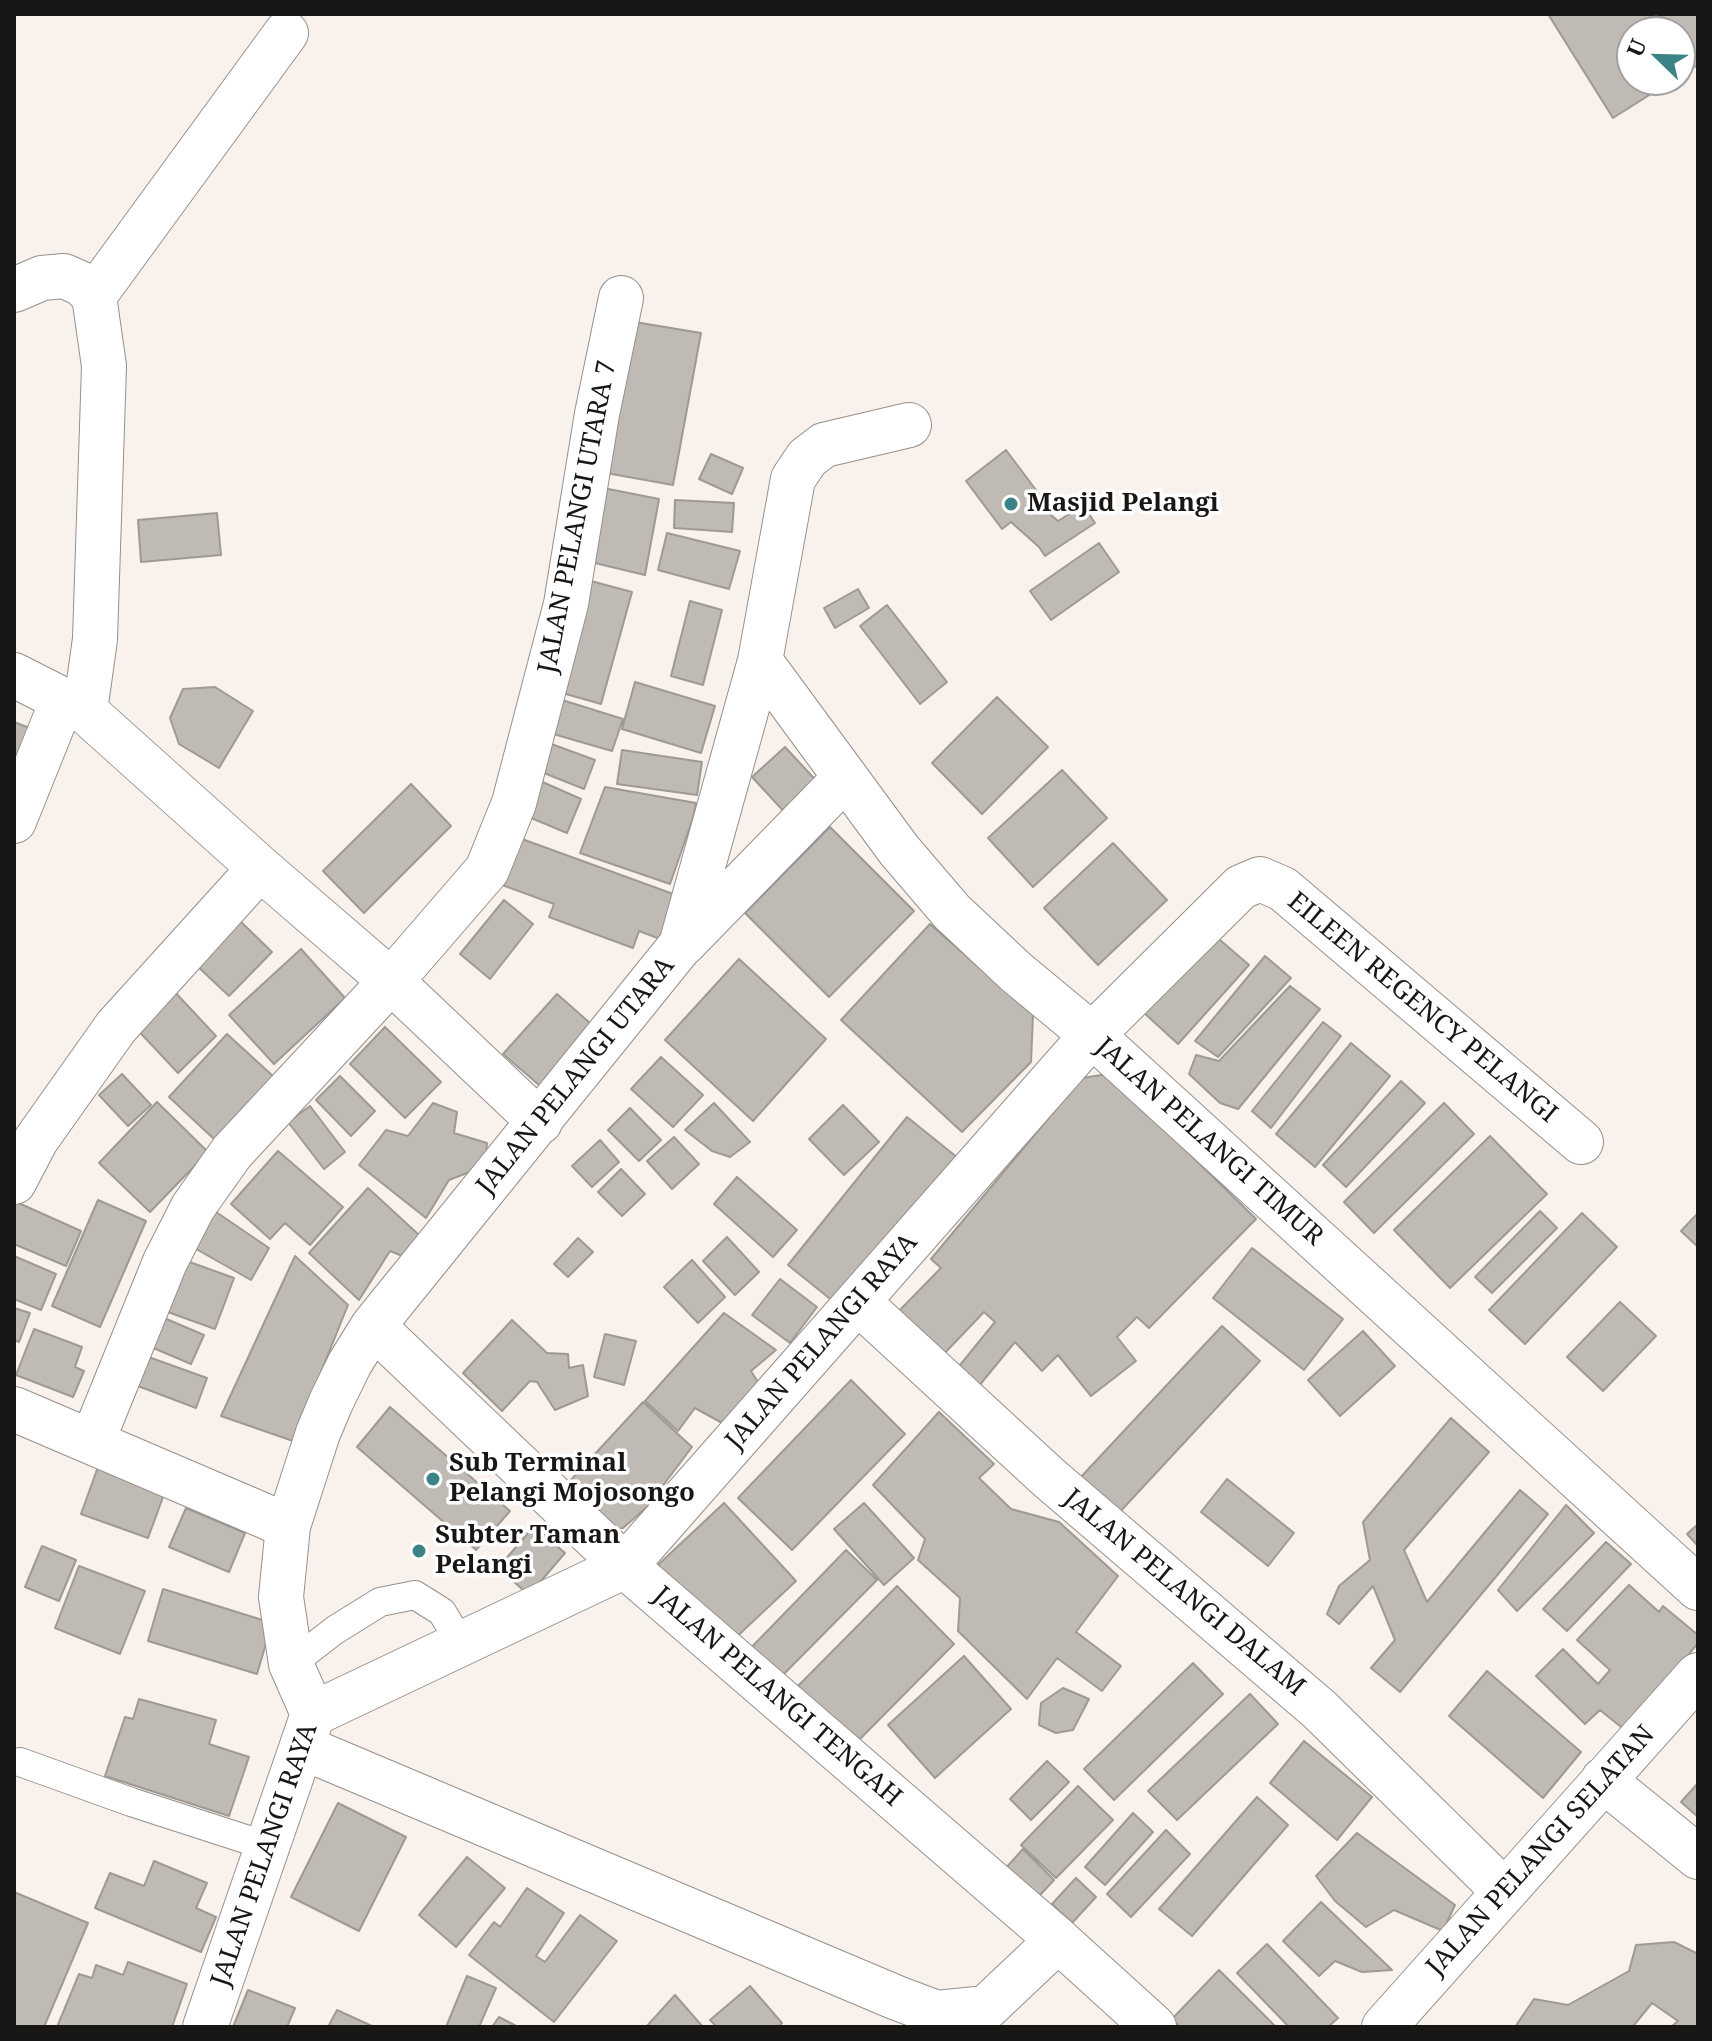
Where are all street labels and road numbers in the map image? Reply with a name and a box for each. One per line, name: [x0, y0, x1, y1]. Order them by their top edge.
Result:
street label: JALAN PELANGI UTARA 7: [532, 358, 624, 676]
street label: EILEEN REGENCY PELANGI: [1281, 886, 1563, 1130]
street label: JALAN PELANGI UTARA: [471, 951, 681, 1201]
street label: JALAN PELANGI TIMUR: [1089, 1032, 1329, 1252]
street label: JALAN PELANGI RAYA: [720, 1228, 924, 1456]
street label: JALAN PELANGI DALAM: [1057, 1483, 1311, 1703]
street label: JALAN PELANGI TENGAH: [646, 1580, 908, 1814]
street label: JALAN PELANGI RAYA: [205, 1719, 325, 1991]
street label: JALAN PELANGI SELATAN: [1420, 1720, 1662, 1982]

